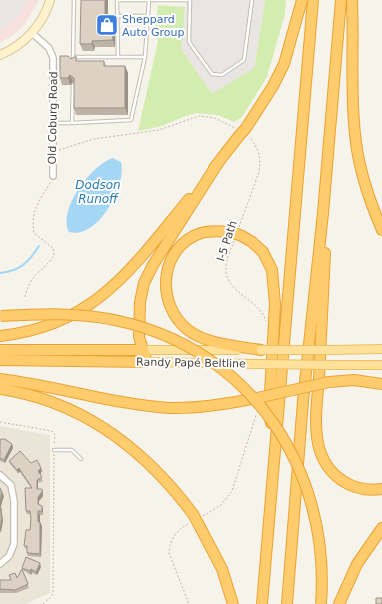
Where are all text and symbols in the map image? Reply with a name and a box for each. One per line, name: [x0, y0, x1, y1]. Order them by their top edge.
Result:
shop icon: Sheppard Auto Group: [94, 12, 120, 38]
place label: Sheppard Auto Group: [122, 13, 185, 39]
street label: Old Coburg Road: [46, 71, 60, 165]
water label: Dodson Runoff: [75, 178, 121, 206]
street label: I-5 Path: [214, 219, 240, 263]
street label: Randy Papé Beltline: [136, 356, 246, 370]

